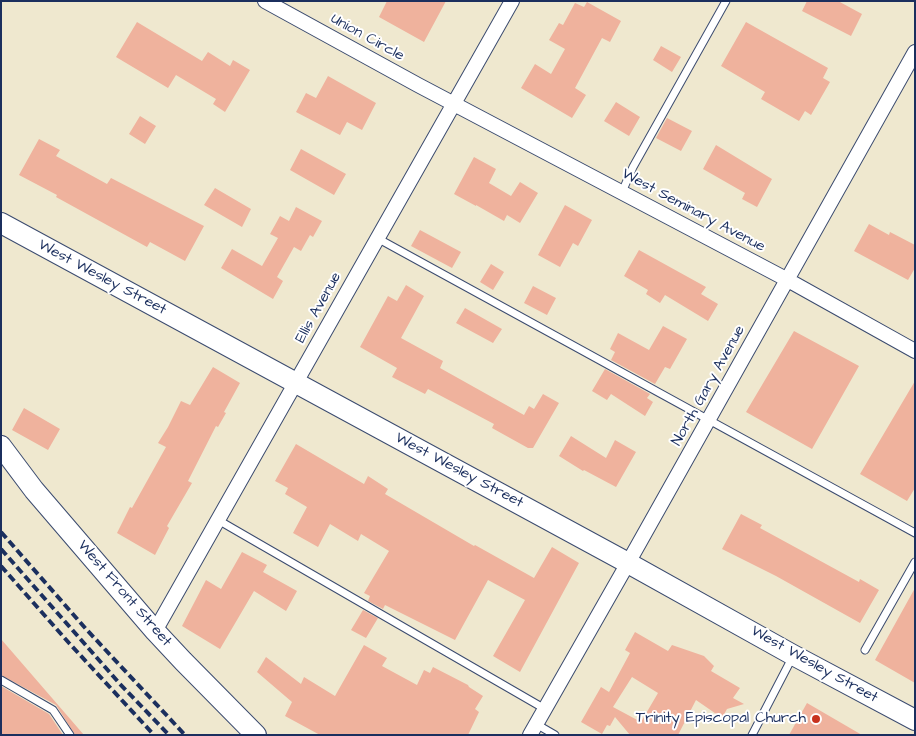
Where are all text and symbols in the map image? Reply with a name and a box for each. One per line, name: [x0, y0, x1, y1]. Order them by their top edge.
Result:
street label: Union Circle: [327, 10, 407, 66]
street label: West Seminary Avenue: [618, 166, 768, 256]
street label: West Wesley Street: [35, 237, 169, 319]
street label: Ellis Avenue: [292, 269, 346, 347]
street label: North Gary Avenue: [668, 323, 750, 449]
street label: West Wesley Street: [392, 430, 526, 512]
street label: West Front Street: [73, 537, 175, 651]
street label: West Wesley Street: [747, 623, 881, 707]
place label: Trinity Episcopal Church: [636, 710, 806, 728]
marker: Trinity Episcopal Church: [810, 713, 822, 725]

